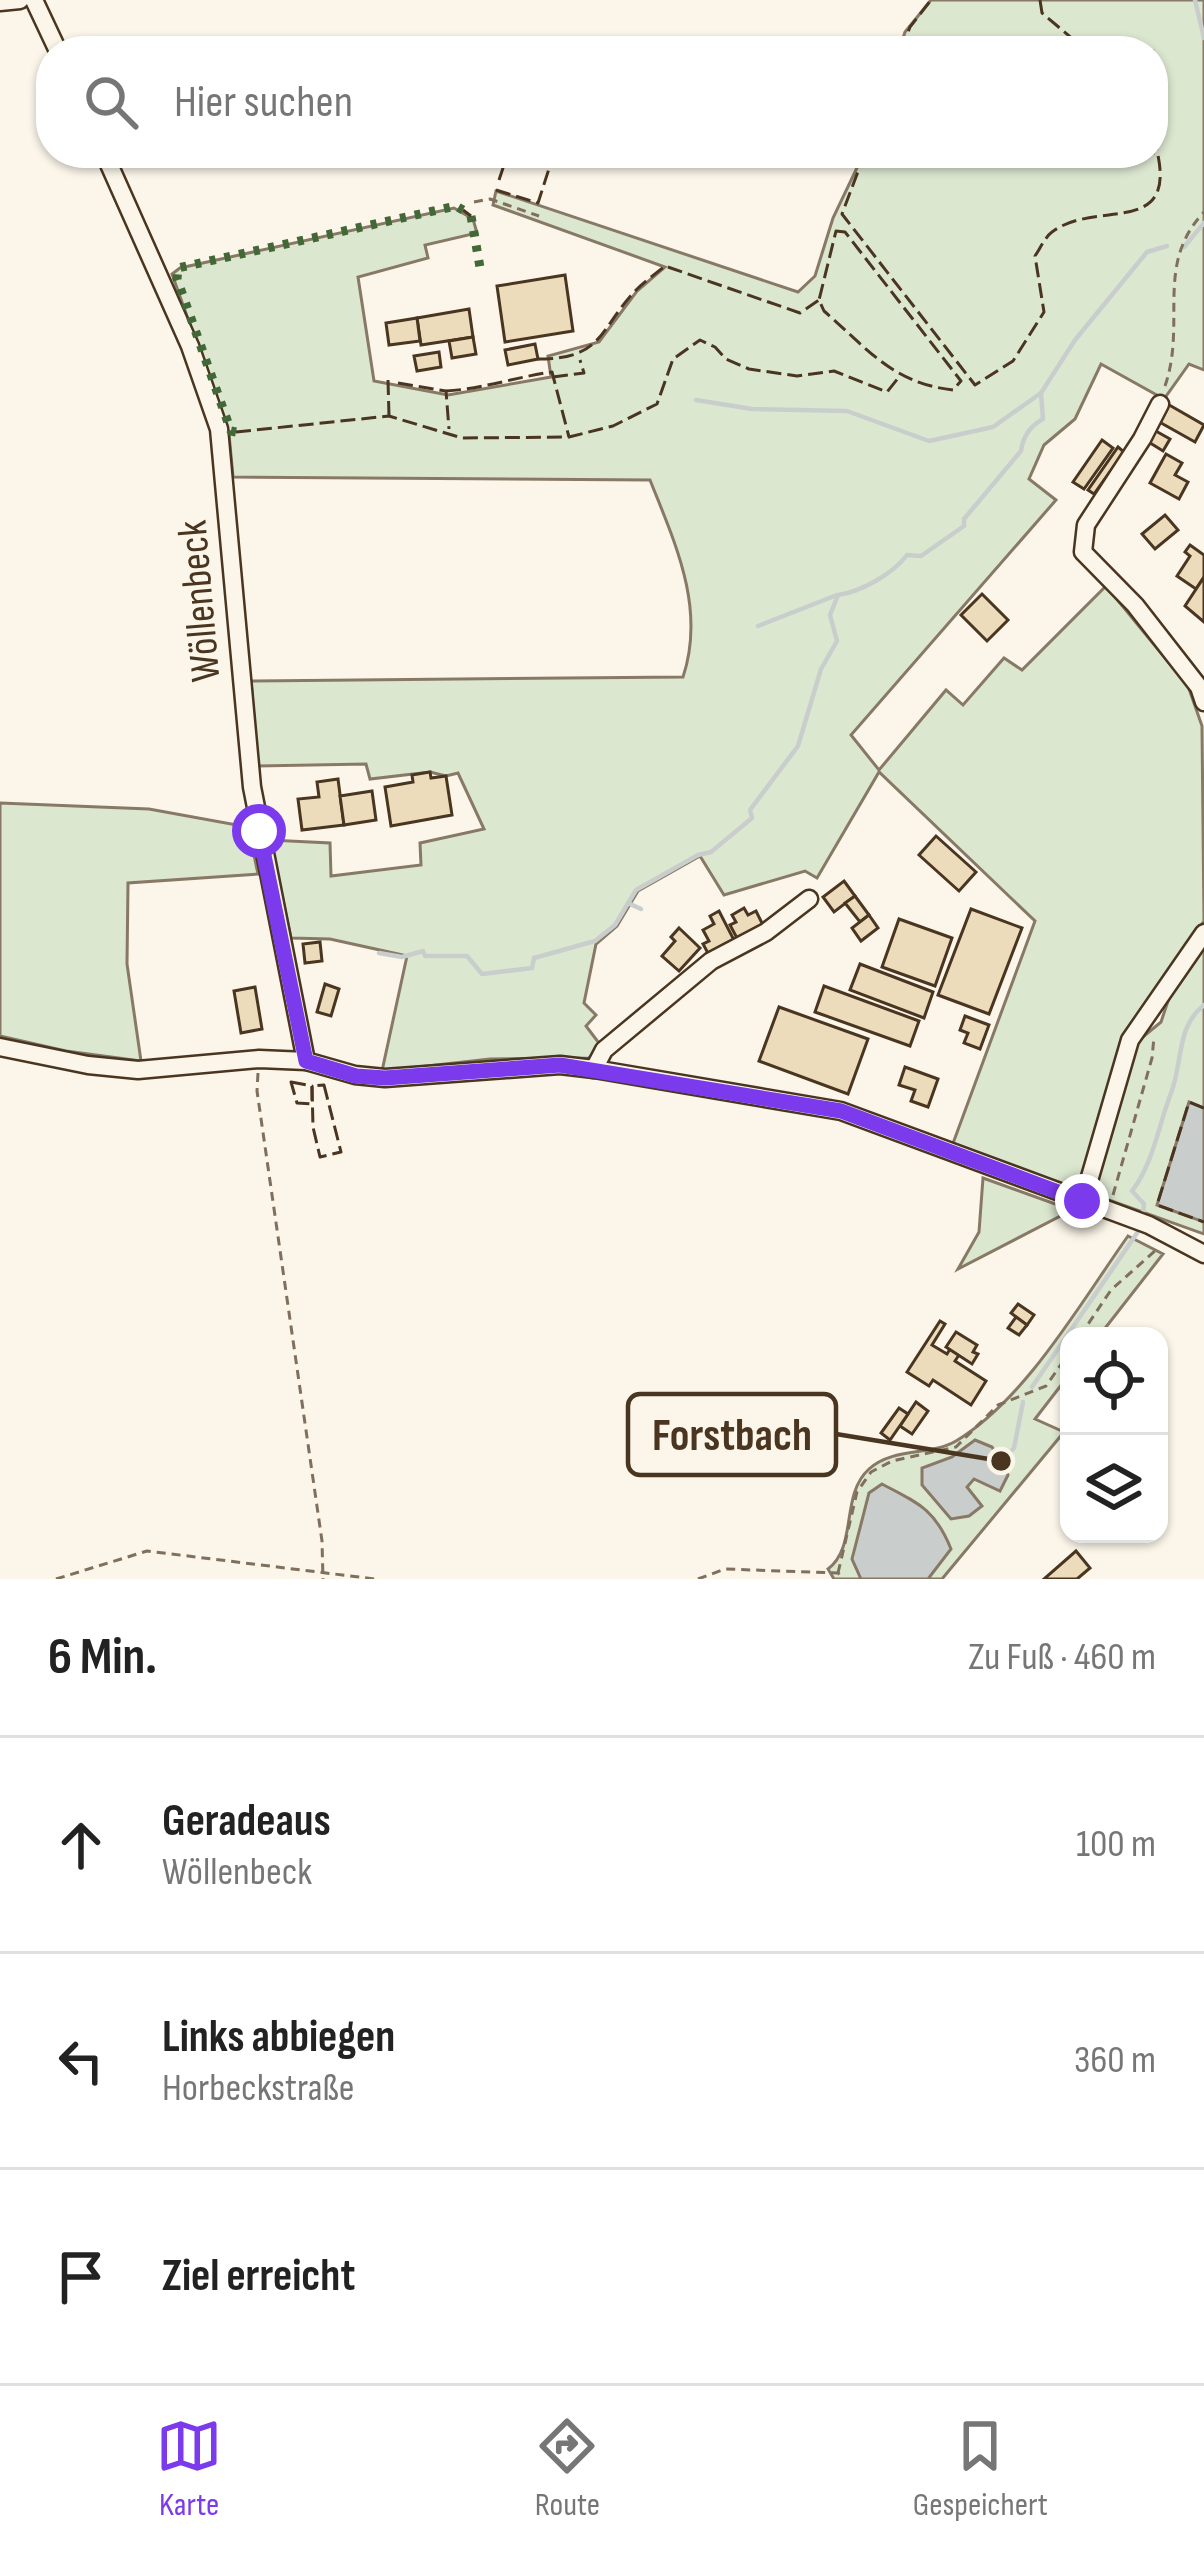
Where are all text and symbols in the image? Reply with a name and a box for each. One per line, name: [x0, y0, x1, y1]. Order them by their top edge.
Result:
search box: [36, 36, 1168, 168]
icon: search: [78, 69, 144, 135]
text: Hier suchen: [174, 75, 353, 130]
street label: Wöllenbeck: [168, 518, 232, 684]
route start: [232, 804, 286, 858]
route end: [1055, 1174, 1109, 1228]
map controls: [1060, 1327, 1168, 1543]
button: locate: [1060, 1327, 1168, 1435]
callout: Forstbach: [628, 1394, 836, 1475]
text: Forstbach: [652, 1409, 812, 1464]
button: layers: [1060, 1435, 1168, 1543]
text: 6 Min.: [48, 1627, 157, 1688]
text: Zu Fuß · 460 m: [968, 1634, 1156, 1681]
text: Geradeaus: [162, 1794, 331, 1849]
icon: ahead: [48, 1812, 114, 1878]
text: 100 m: [1076, 1821, 1156, 1868]
text: Wöllenbeck: [162, 1849, 312, 1896]
text: Links abbiegen: [162, 2010, 395, 2065]
icon: left: [48, 2028, 114, 2094]
text: 360 m: [1074, 2037, 1156, 2084]
text: Horbeckstraße: [162, 2065, 355, 2112]
icon: arrive: [48, 2244, 114, 2310]
text: Ziel erreicht: [162, 2249, 355, 2304]
tab: Karte: [156, 2413, 222, 2525]
tab: Route: [534, 2413, 600, 2525]
tab: Gespeichert: [913, 2413, 1048, 2525]

